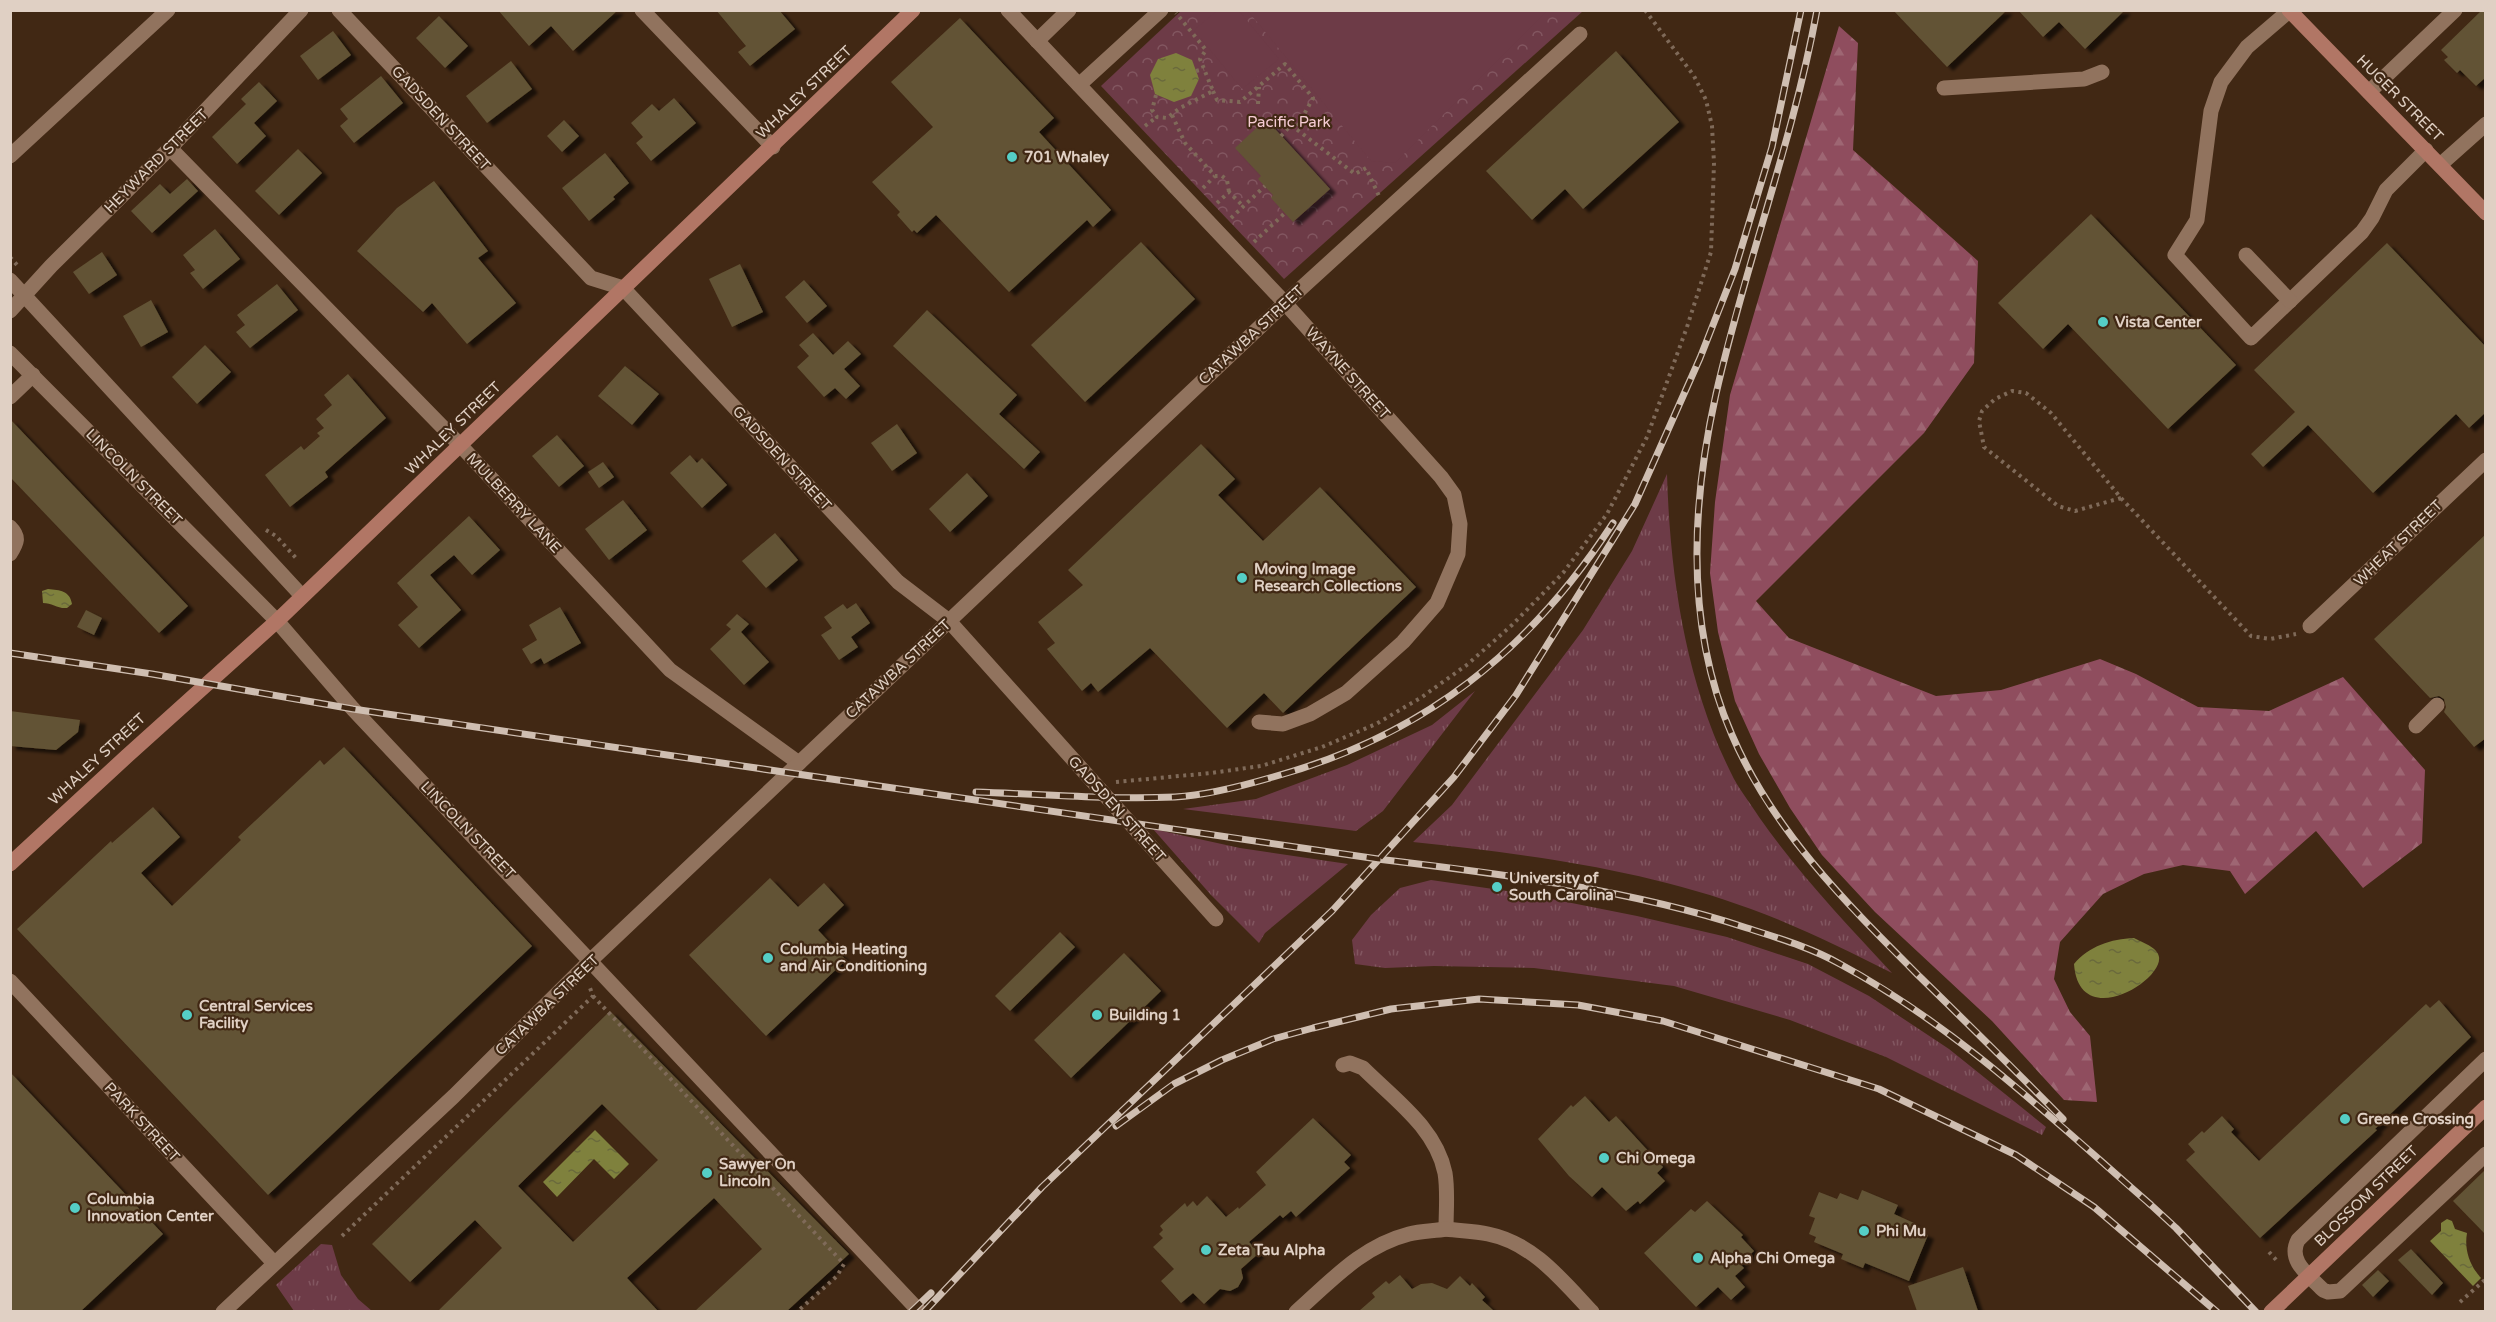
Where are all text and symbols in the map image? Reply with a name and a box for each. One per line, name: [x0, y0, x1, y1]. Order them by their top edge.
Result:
street label: WHALEY STREET: [752, 42, 856, 142]
street label: HUGER STREET: [2353, 51, 2447, 145]
street label: GADSDEN STREET: [388, 62, 494, 174]
street label: HEYWARD STREET: [100, 105, 212, 217]
park label: Pacific Park: [1247, 113, 1331, 131]
place label: 701 Whaley: [1024, 148, 1109, 167]
marker: 701 Whaley: [1005, 150, 1019, 164]
street label: CATAWBA STREET: [1195, 282, 1307, 388]
place label: Vista Center: [2115, 313, 2202, 331]
marker: Vista Center: [2096, 315, 2110, 329]
street label: WAYNE STREET: [1302, 323, 1394, 423]
street label: WHALEY STREET: [401, 378, 505, 478]
street label: GADSDEN STREET: [729, 402, 835, 514]
street label: LINCOLN STREET: [82, 425, 186, 529]
street label: MULBERRY LANE: [463, 449, 565, 557]
street label: WHEAT STREET: [2350, 496, 2446, 590]
place label: Moving Image Research Collections: [1254, 560, 1402, 595]
marker: Moving Image Research Collections: [1235, 571, 1249, 585]
street label: CATAWBA STREET: [842, 616, 954, 722]
street label: WHALEY STREET: [45, 709, 149, 809]
street label: GADSDEN STREET: [1065, 752, 1169, 866]
street label: LINCOLN STREET: [417, 777, 519, 883]
place label: University of South Carolina: [1509, 869, 1614, 904]
marker: University of South Carolina: [1490, 880, 1504, 894]
place label: Columbia Heating and Air Conditioning: [780, 940, 927, 976]
street label: CATAWBA STREET: [491, 951, 603, 1059]
marker: Columbia Heating and Air Conditioning: [761, 951, 775, 965]
place label: Central Services Facility: [199, 997, 313, 1033]
place label: Building 1: [1109, 1006, 1181, 1025]
marker: Central Services Facility: [180, 1008, 194, 1022]
marker: Building 1: [1090, 1008, 1104, 1022]
street label: PARK STREET: [101, 1079, 183, 1165]
place label: Greene Crossing: [2357, 1110, 2474, 1129]
marker: Greene Crossing: [2338, 1112, 2352, 1126]
street label: BLOSSOM STREET: [2310, 1142, 2422, 1250]
place label: Chi Omega: [1616, 1149, 1695, 1168]
marker: Chi Omega: [1597, 1151, 1611, 1165]
place label: Sawyer On Lincoln: [719, 1155, 796, 1190]
marker: Sawyer On Lincoln: [700, 1166, 714, 1180]
place label: Columbia Innovation Center: [87, 1190, 214, 1225]
marker: Columbia Innovation Center: [68, 1201, 82, 1215]
place label: Phi Mu: [1876, 1222, 1926, 1240]
marker: Phi Mu: [1857, 1224, 1871, 1238]
place label: Zeta Tau Alpha: [1218, 1241, 1325, 1260]
marker: Zeta Tau Alpha: [1199, 1243, 1213, 1257]
place label: Alpha Chi Omega: [1710, 1249, 1835, 1268]
marker: Alpha Chi Omega: [1691, 1251, 1705, 1265]

